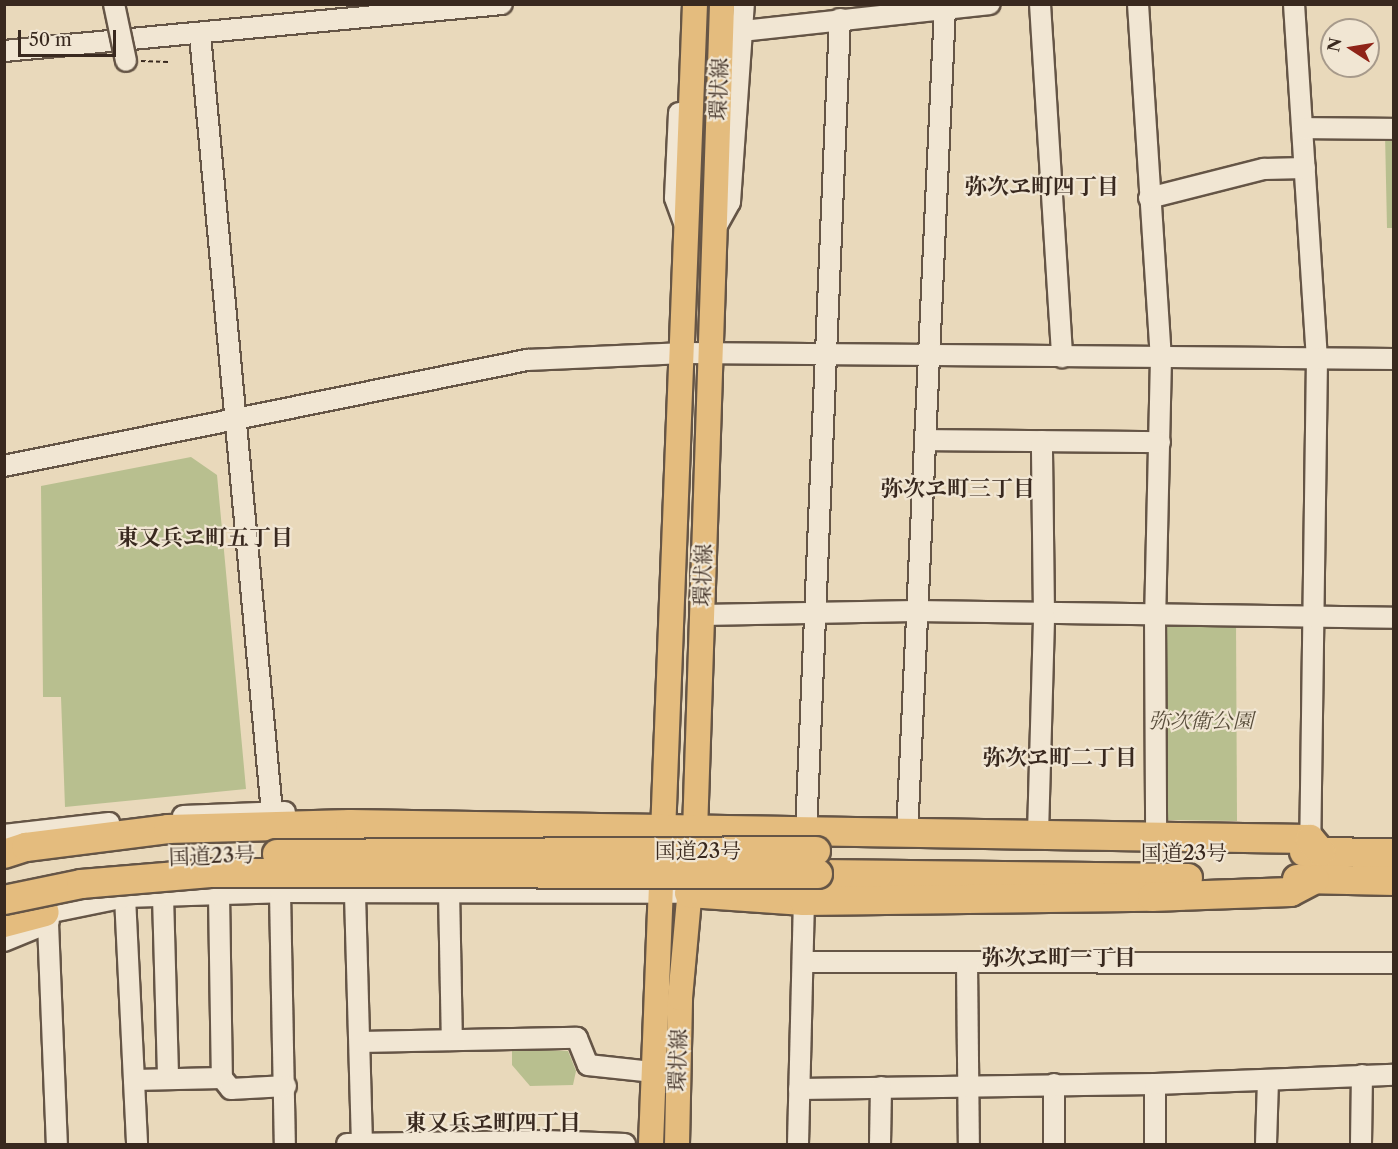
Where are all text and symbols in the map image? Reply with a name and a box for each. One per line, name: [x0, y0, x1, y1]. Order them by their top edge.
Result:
scale bar: [21, 18, 118, 56]
north arrow: [1320, 18, 1380, 78]
text: 50 m: [29, 29, 72, 51]
text: N: [1323, 36, 1346, 54]
street label: 環状線: [705, 57, 733, 121]
district label: 弥次ヱ町四丁目: [965, 174, 1119, 200]
district label: 弥次ヱ町三丁目: [881, 476, 1035, 502]
district label: 東又兵ヱ町五丁目: [117, 525, 293, 551]
street label: 環状線: [689, 543, 717, 607]
park label: 弥次衛公園: [1149, 708, 1253, 734]
district label: 弥次ヱ町二丁目: [983, 745, 1137, 771]
street label: 国道23号: [655, 838, 741, 864]
street label: 国道23号: [1141, 840, 1227, 866]
street label: 国道23号: [168, 842, 256, 870]
district label: 弥次ヱ町一丁目: [982, 945, 1136, 971]
street label: 環状線: [664, 1028, 692, 1092]
district label: 東又兵ヱ町四丁目: [405, 1110, 581, 1136]

